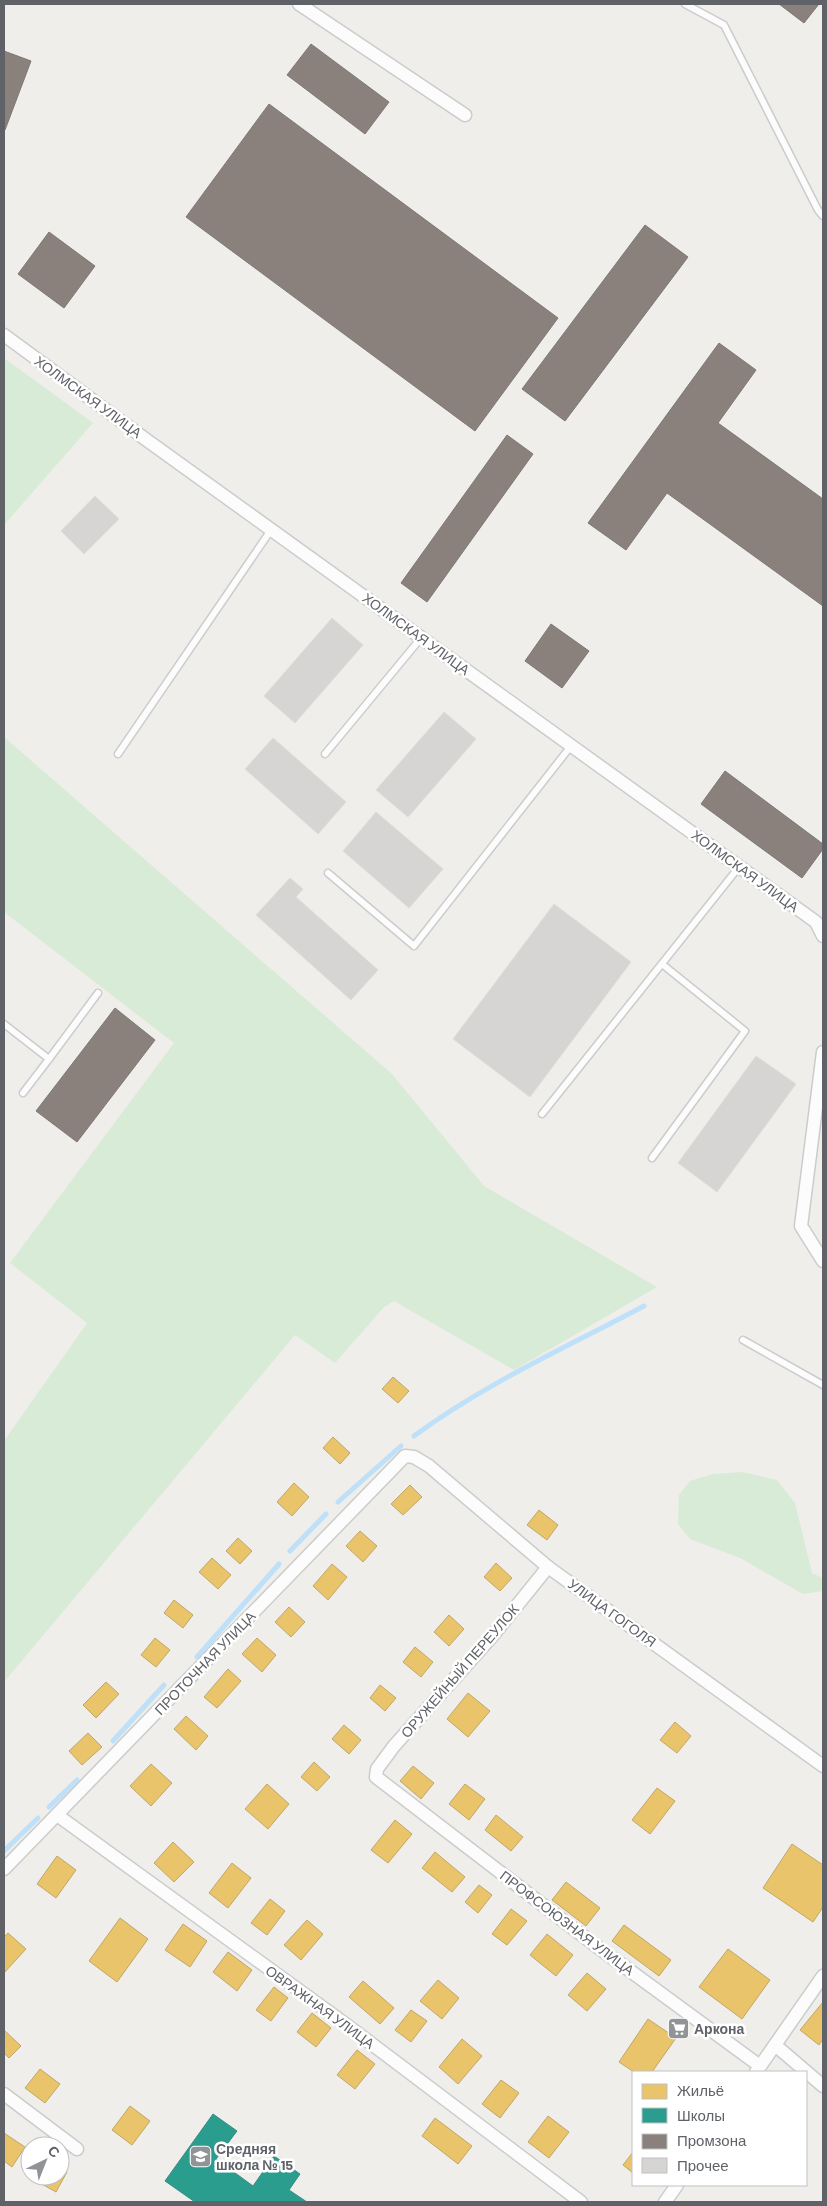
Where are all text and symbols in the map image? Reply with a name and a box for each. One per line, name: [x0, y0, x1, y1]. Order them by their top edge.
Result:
street label: ХОЛМСКАЯ УЛИЦА: [31, 352, 146, 442]
street label: ХОЛМСКАЯ УЛИЦА: [359, 589, 474, 679]
street label: ХОЛМСКАЯ УЛИЦА: [688, 826, 803, 916]
street label: УЛИЦА ГОГОЛЯ: [565, 1575, 660, 1650]
street label: ОРУЖЕЙНЫЙ ПЕРЕУЛОК: [397, 1600, 523, 1741]
street label: ПРОТОЧНАЯ УЛИЦА: [151, 1607, 259, 1718]
street label: ПРОФСОЮЗНАЯ УЛИЦА: [497, 1867, 638, 1979]
street label: ОВРАЖНАЯ УЛИЦА: [262, 1961, 379, 2052]
supermarket icon: Аркона: [666, 2017, 690, 2041]
place label: Аркона: [694, 2020, 744, 2037]
legend: [632, 2071, 807, 2186]
text: Жильё: [677, 2081, 724, 2099]
text: Школы: [677, 2106, 725, 2124]
text: Промзона: [677, 2131, 747, 2149]
north arrow: [20, 2136, 70, 2186]
place label: Средняя школа № 15: [216, 2140, 294, 2173]
text: С: [45, 2141, 64, 2161]
school or university icon: Средняя школа № 15: [188, 2145, 212, 2169]
text: Прочее: [677, 2156, 729, 2174]

